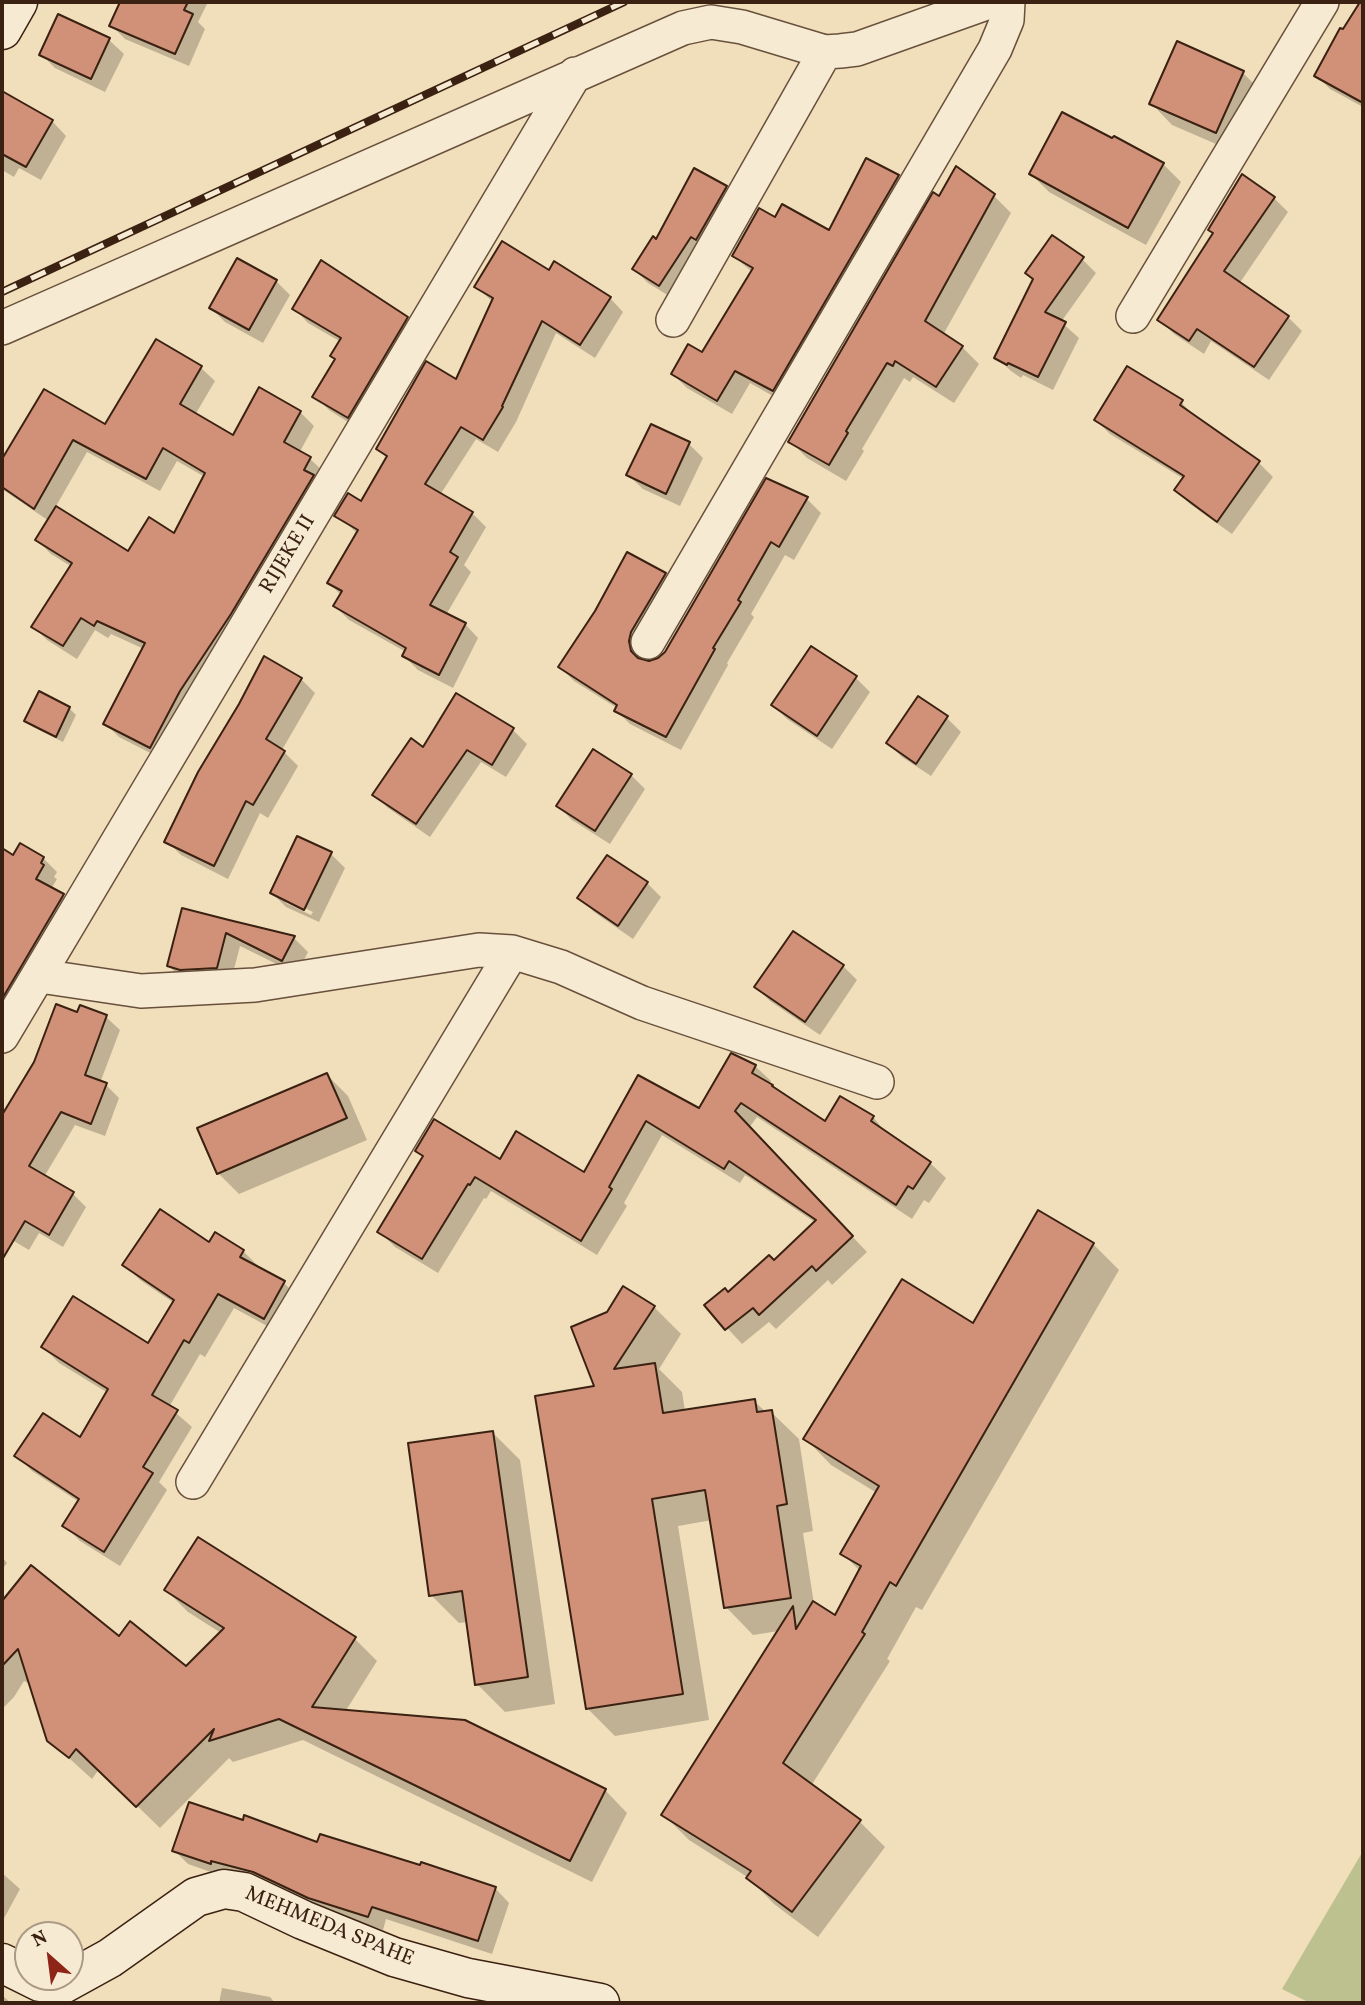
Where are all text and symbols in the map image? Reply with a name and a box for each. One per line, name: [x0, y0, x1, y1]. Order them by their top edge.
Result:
street label: RIJEKE II: [256, 511, 322, 599]
street label: MEHMEDA SPAHE: [241, 1883, 417, 1973]
north arrow: [14, 1921, 84, 1991]
text: N: [28, 1925, 52, 1954]

